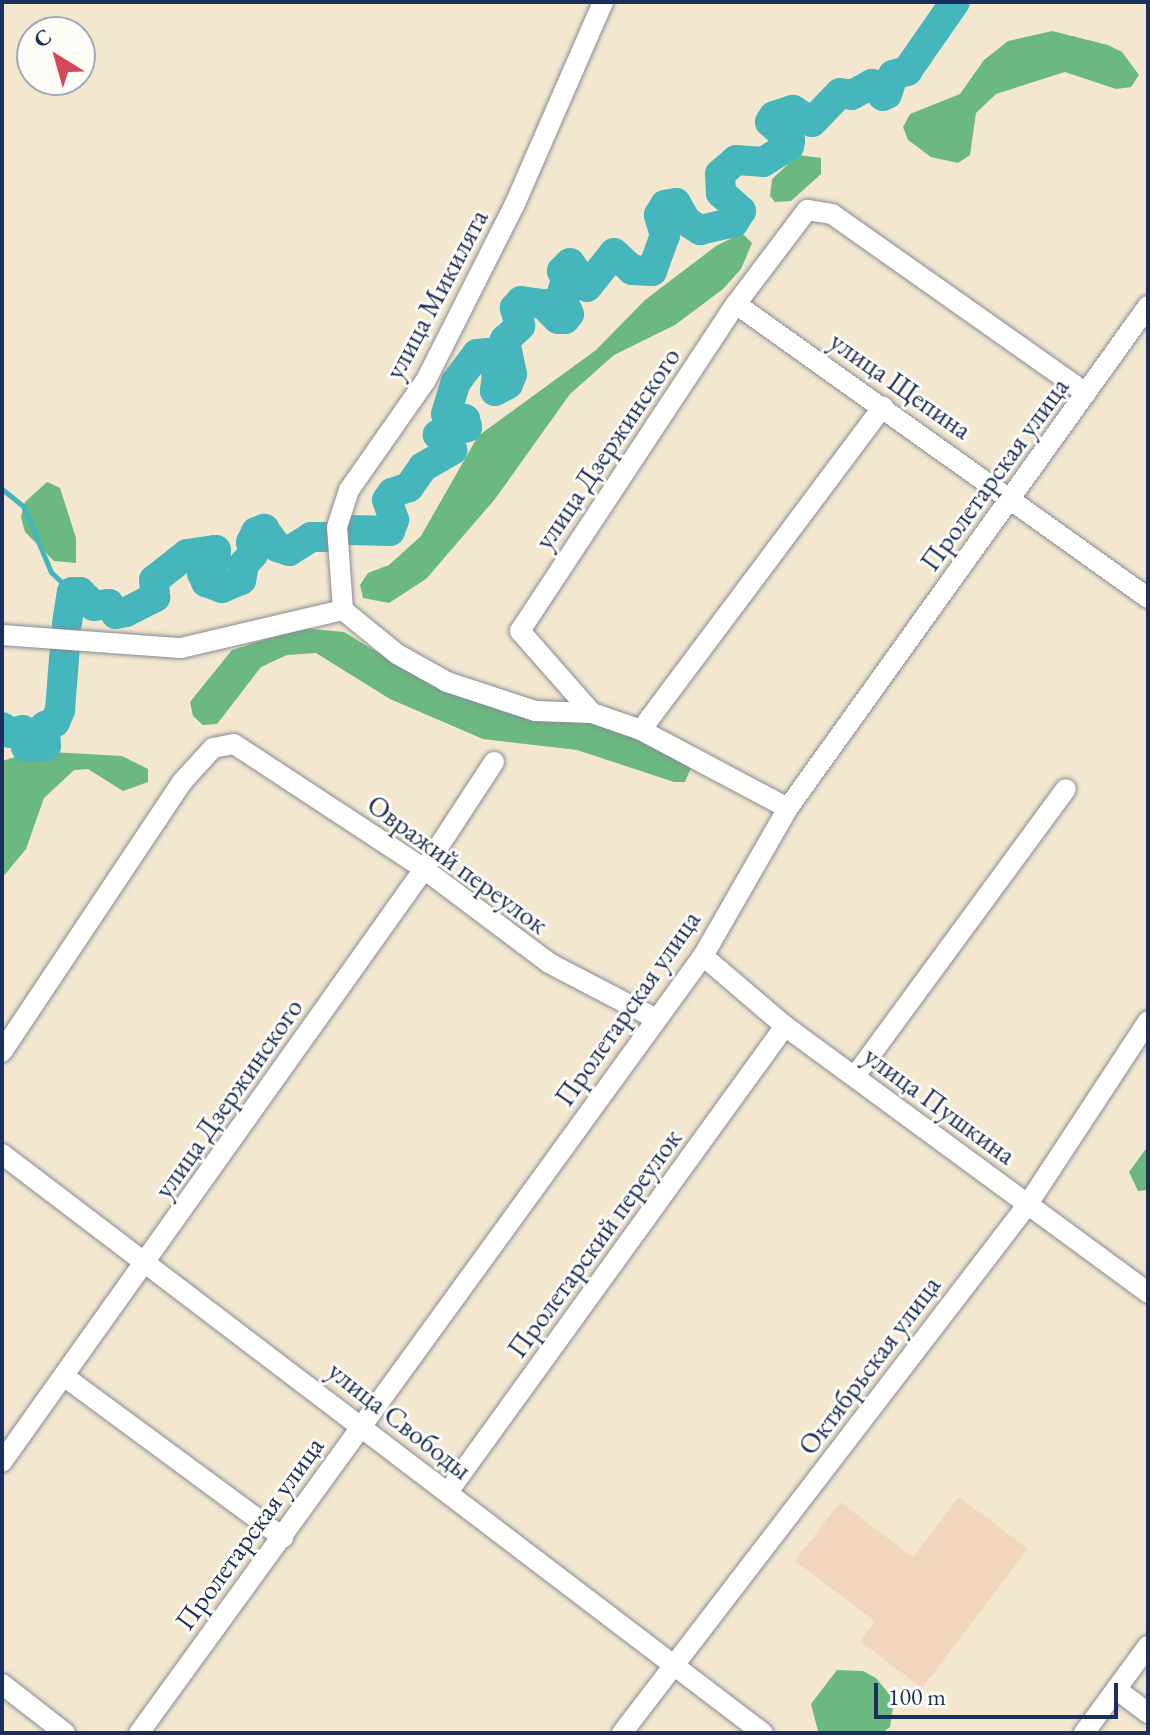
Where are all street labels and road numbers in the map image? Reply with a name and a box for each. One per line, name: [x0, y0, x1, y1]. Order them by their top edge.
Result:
street label: улица Микилята: [377, 203, 495, 385]
street label: улица Щепина: [824, 324, 978, 446]
street label: улица Дзержинского: [527, 341, 687, 555]
street label: Пролетарская улица: [913, 371, 1075, 577]
street label: Овражий переулок: [361, 787, 555, 941]
street label: Пролетарская улица: [547, 904, 707, 1112]
street label: улица Дзержинского: [146, 991, 310, 1205]
street label: улица Пушкина: [857, 1039, 1023, 1171]
street label: Пролетарский переулок: [500, 1122, 688, 1364]
street label: Октябрьская улица: [791, 1269, 947, 1461]
street label: улица Свободы: [322, 1354, 478, 1486]
street label: Пролетарская улица: [168, 1430, 330, 1636]

